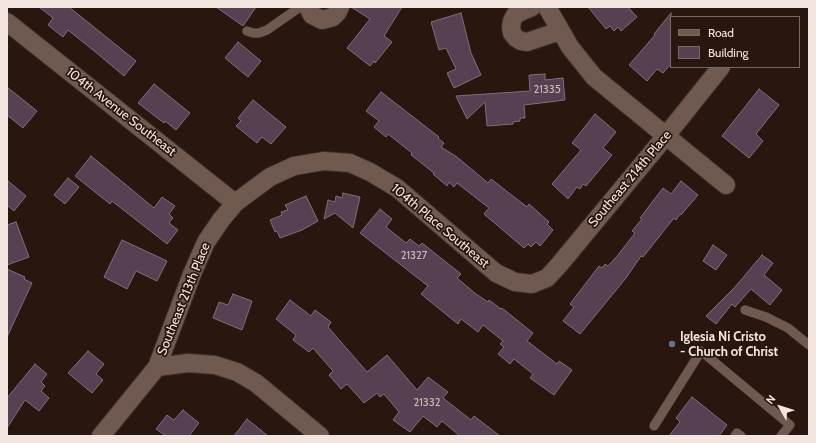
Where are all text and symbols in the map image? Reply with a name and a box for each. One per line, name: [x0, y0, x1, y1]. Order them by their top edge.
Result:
legend: [670, 16, 800, 68]
text: Road: [708, 25, 734, 40]
text: Building: [708, 45, 749, 60]
street label: 104th Avenue Southeast: [63, 64, 179, 160]
house number: 21335: [533, 83, 561, 97]
street label: Southeast 214th Place: [585, 128, 675, 230]
street label: 104th Place Southeast: [388, 181, 492, 271]
street label: Southeast 213th Place: [154, 240, 214, 358]
house number: 21327: [401, 249, 427, 263]
place label: Iglesia Ni Cristo - Church of Christ: [680, 329, 778, 360]
marker: Iglesia Ni Cristo - Church of Christ: [667, 339, 677, 349]
north arrow: [760, 387, 800, 427]
text: N: [763, 392, 779, 407]
house number: 21332: [413, 396, 441, 410]

